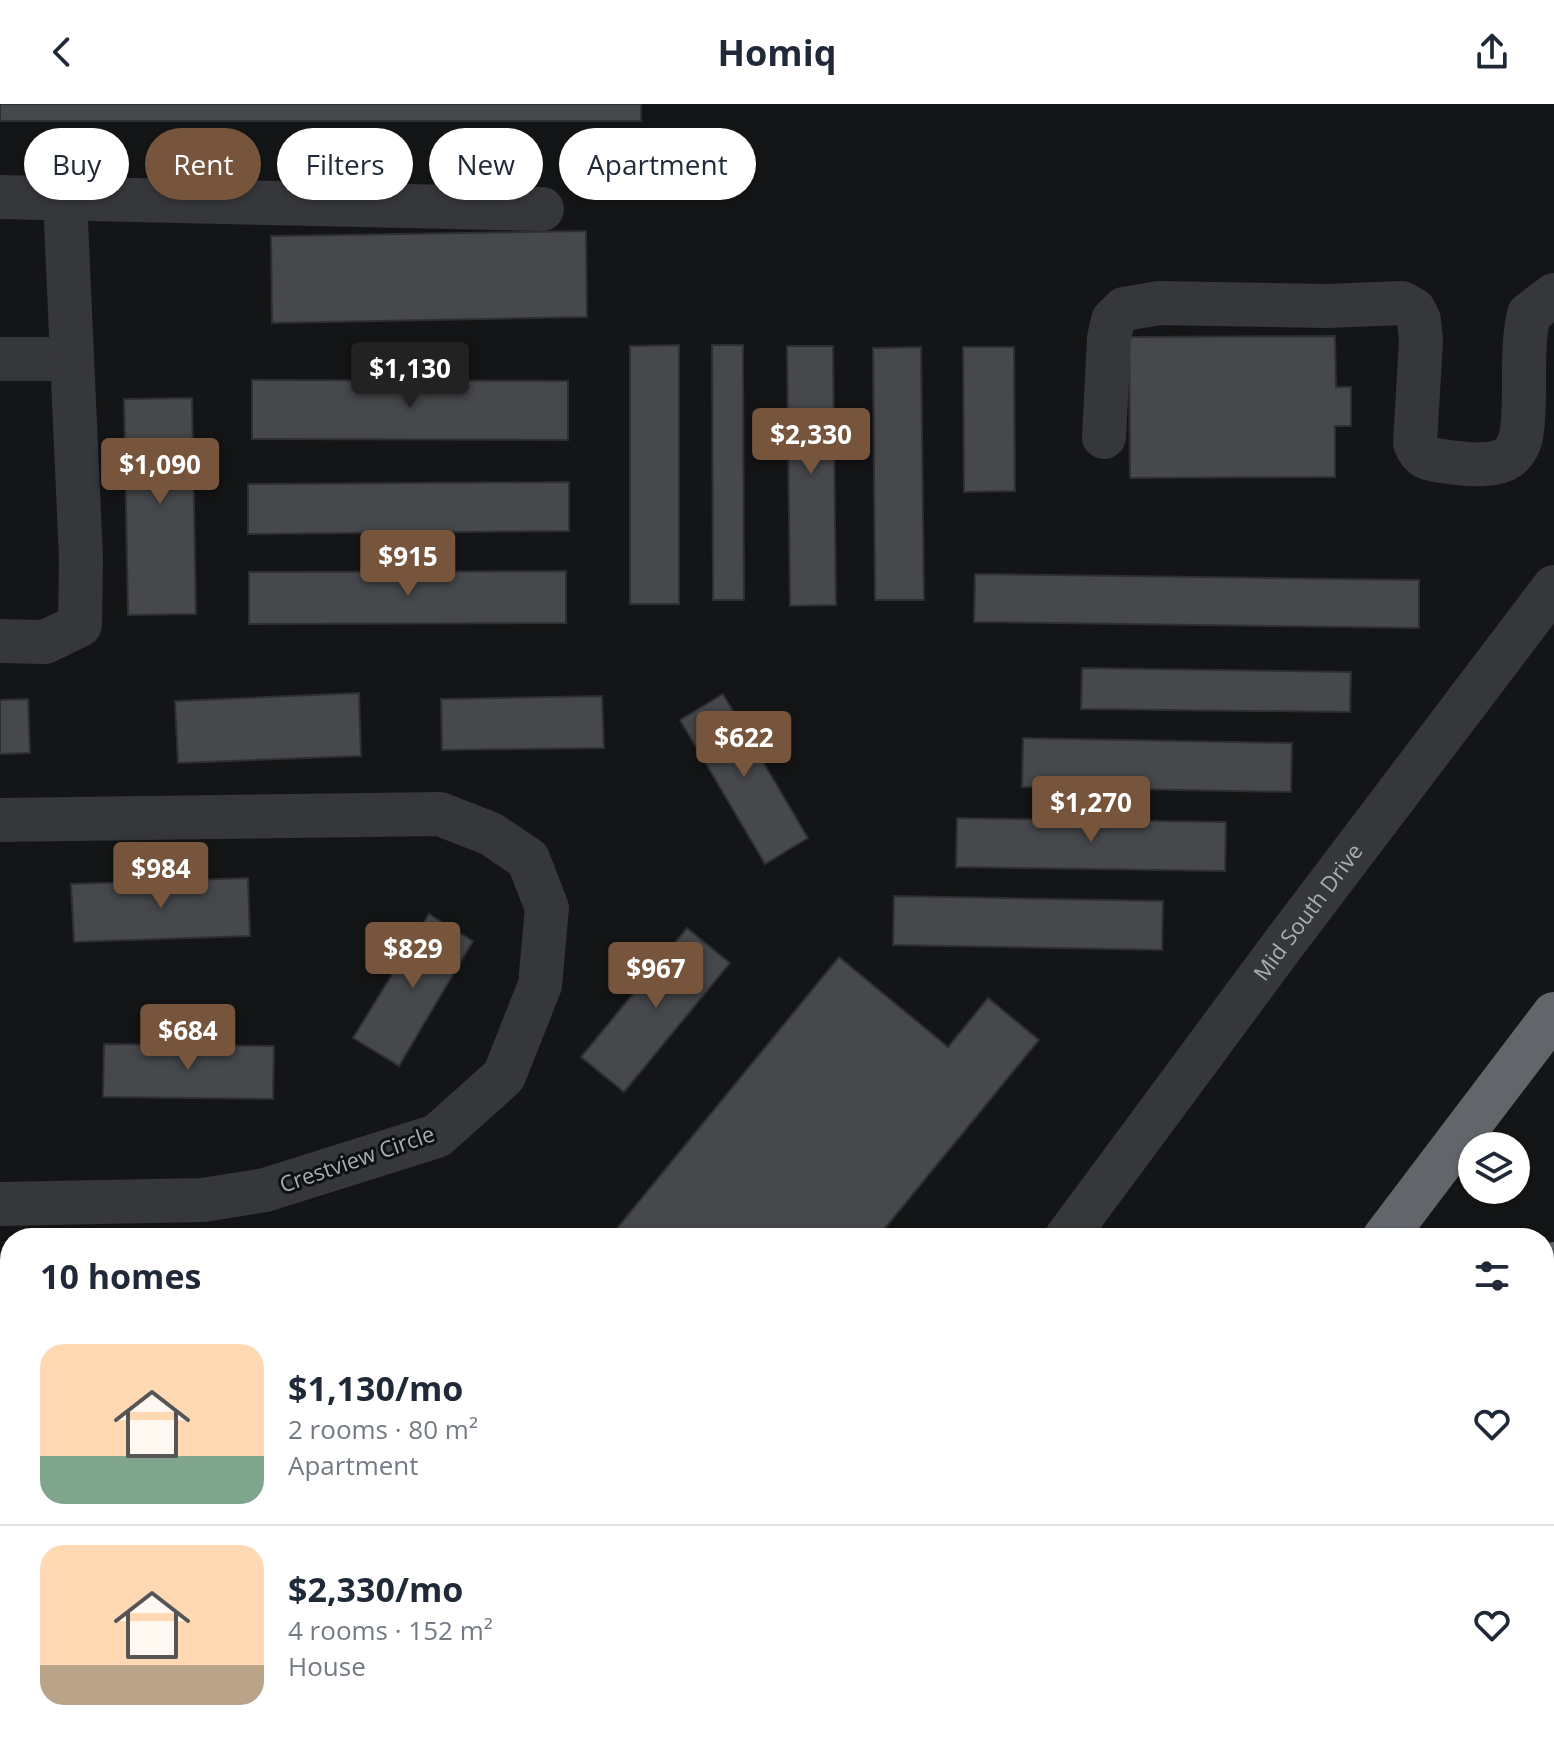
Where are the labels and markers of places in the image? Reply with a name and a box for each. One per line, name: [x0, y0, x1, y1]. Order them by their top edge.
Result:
pin: $1,130: [345, 342, 475, 410]
pin: $2,330: [746, 408, 876, 476]
pin: $1,090: [95, 438, 225, 506]
pin: $915: [361, 530, 455, 598]
pin: $622: [697, 711, 791, 779]
pin: $1,270: [1026, 776, 1156, 844]
pin: $984: [114, 842, 208, 910]
pin: $829: [366, 922, 460, 990]
pin: $967: [609, 942, 703, 1010]
pin: $684: [141, 1004, 235, 1072]

